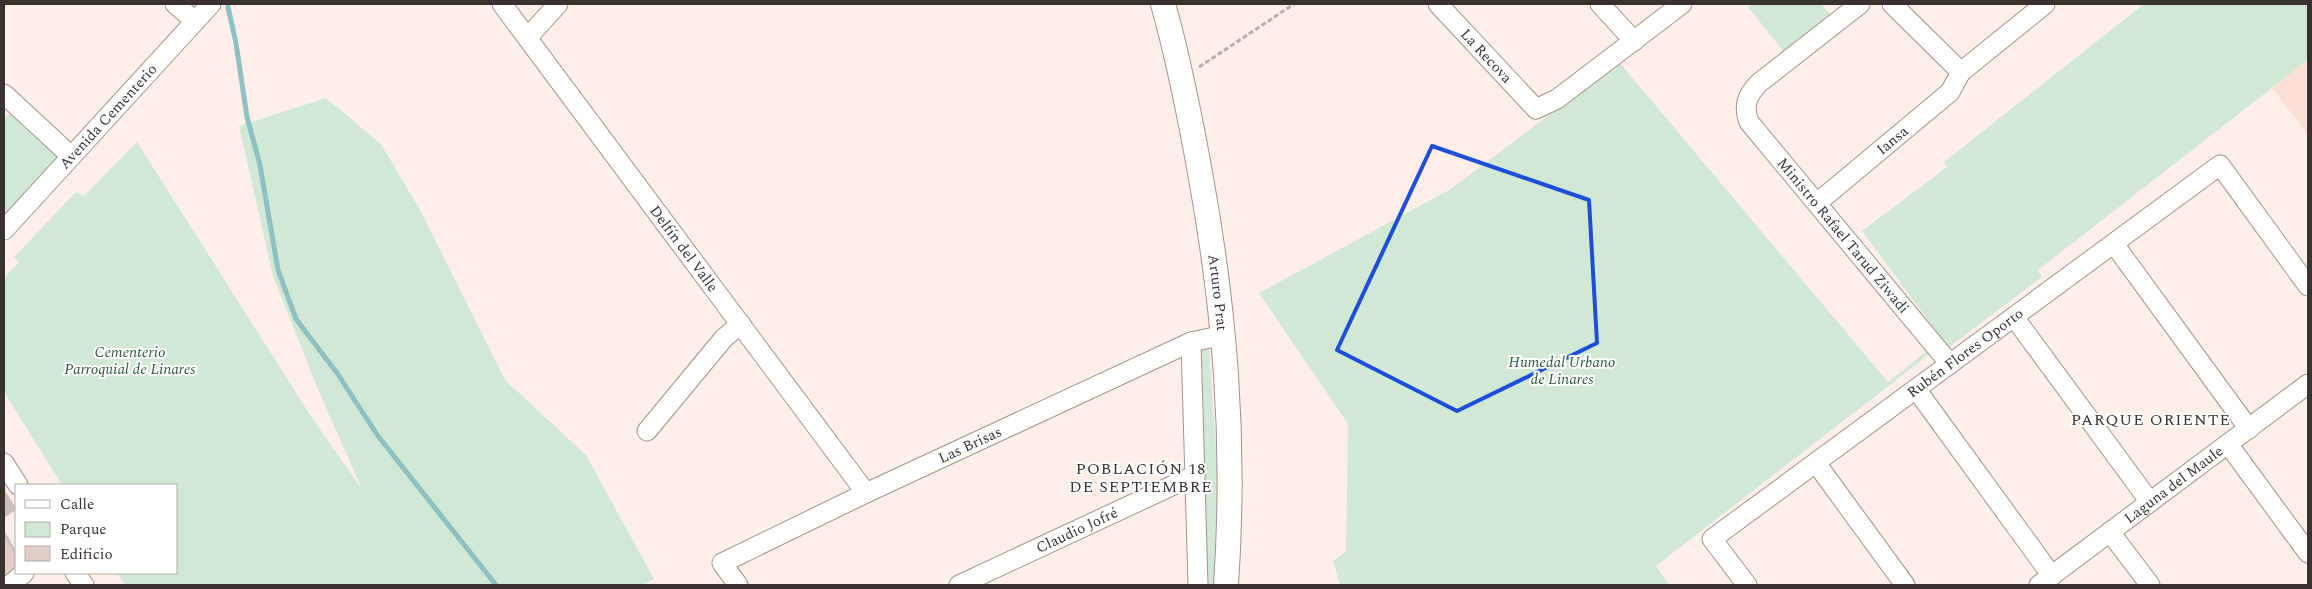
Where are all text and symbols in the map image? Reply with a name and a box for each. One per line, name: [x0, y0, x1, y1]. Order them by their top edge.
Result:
street label: La Recova: [1455, 23, 1518, 89]
street label: Avenida Cementerio: [53, 58, 163, 174]
street label: Iansa: [1871, 119, 1914, 160]
street label: Ministro Rafael Tarud Ziwadi: [1772, 153, 1915, 319]
street label: Delfín del Valle: [644, 200, 724, 297]
street label: Arturo Prat: [1202, 253, 1234, 332]
street label: Rubén Flores Oporto: [1902, 302, 2028, 403]
park label: Cementerio Parroquial de Linares: [64, 341, 196, 381]
park label: Humedal Urbano de Linares: [1509, 351, 1615, 391]
district label: PARQUE ORIENTE: [2071, 408, 2231, 432]
street label: Las Brisas: [934, 420, 1006, 469]
street label: Laguna del Maule: [2119, 440, 2228, 529]
district label: POBLACIÓN 18 DE SEPTIEMBRE: [1069, 457, 1213, 499]
legend: [15, 484, 178, 574]
text: Calle: [60, 493, 94, 516]
street label: Claudio Jofré: [1032, 501, 1122, 559]
text: Parque: [60, 518, 107, 541]
text: Edificio: [60, 543, 113, 566]

